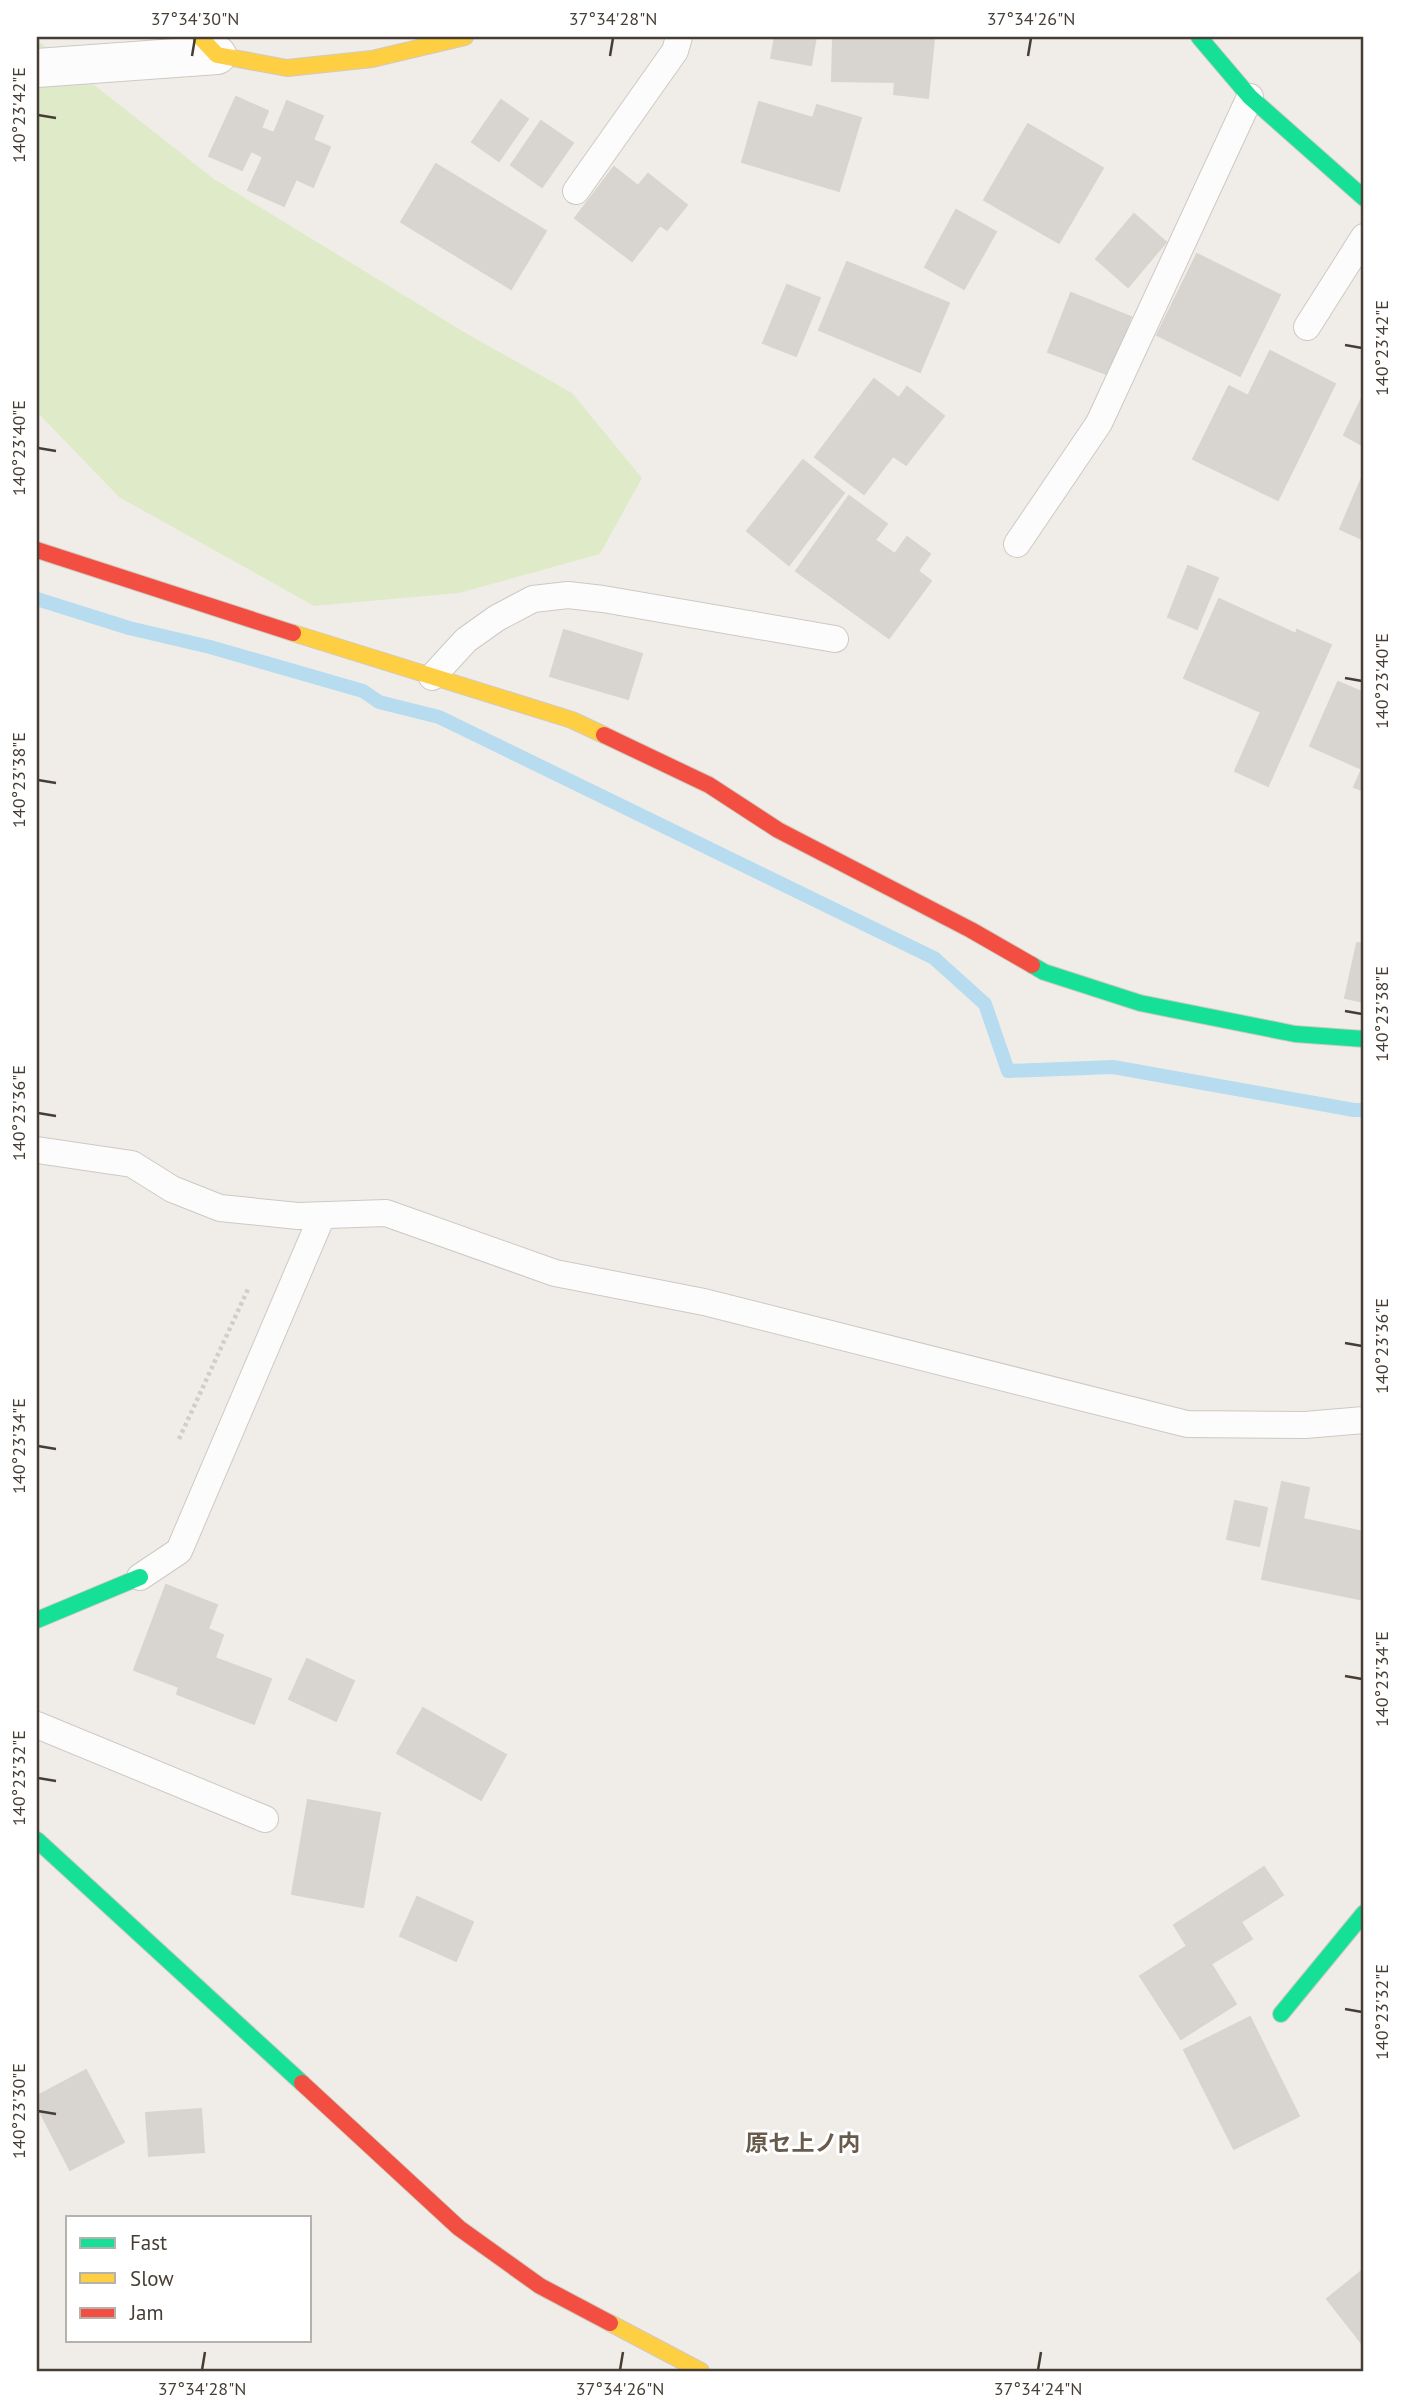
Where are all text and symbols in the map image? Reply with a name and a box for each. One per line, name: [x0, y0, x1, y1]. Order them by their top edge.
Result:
text: 37°34'30"N: [151, 7, 239, 30]
text: 37°34'28"N: [569, 7, 657, 30]
text: 37°34'26"N: [987, 7, 1075, 30]
text: 140°23'42"E: [7, 67, 30, 163]
text: 140°23'42"E: [1370, 300, 1393, 396]
text: 140°23'40"E: [7, 400, 30, 496]
text: 140°23'40"E: [1370, 633, 1393, 729]
text: 140°23'38"E: [7, 732, 30, 828]
text: 140°23'38"E: [1370, 966, 1393, 1062]
text: 140°23'36"E: [7, 1065, 30, 1161]
text: 140°23'36"E: [1370, 1298, 1393, 1394]
text: 140°23'34"E: [7, 1398, 30, 1494]
text: 140°23'34"E: [1370, 1631, 1393, 1727]
text: 140°23'32"E: [7, 1730, 30, 1826]
text: 140°23'32"E: [1370, 1964, 1393, 2060]
text: 140°23'30"E: [7, 2063, 30, 2159]
district label: 原セ上ノ内: [746, 2128, 861, 2157]
legend: [66, 2216, 312, 2342]
text: Fast: [130, 2229, 167, 2256]
text: Slow: [130, 2265, 174, 2292]
text: Jam: [129, 2299, 164, 2326]
text: 37°34'28"N: [158, 2377, 246, 2400]
text: 37°34'26"N: [576, 2377, 664, 2400]
text: 37°34'24"N: [994, 2377, 1082, 2400]

